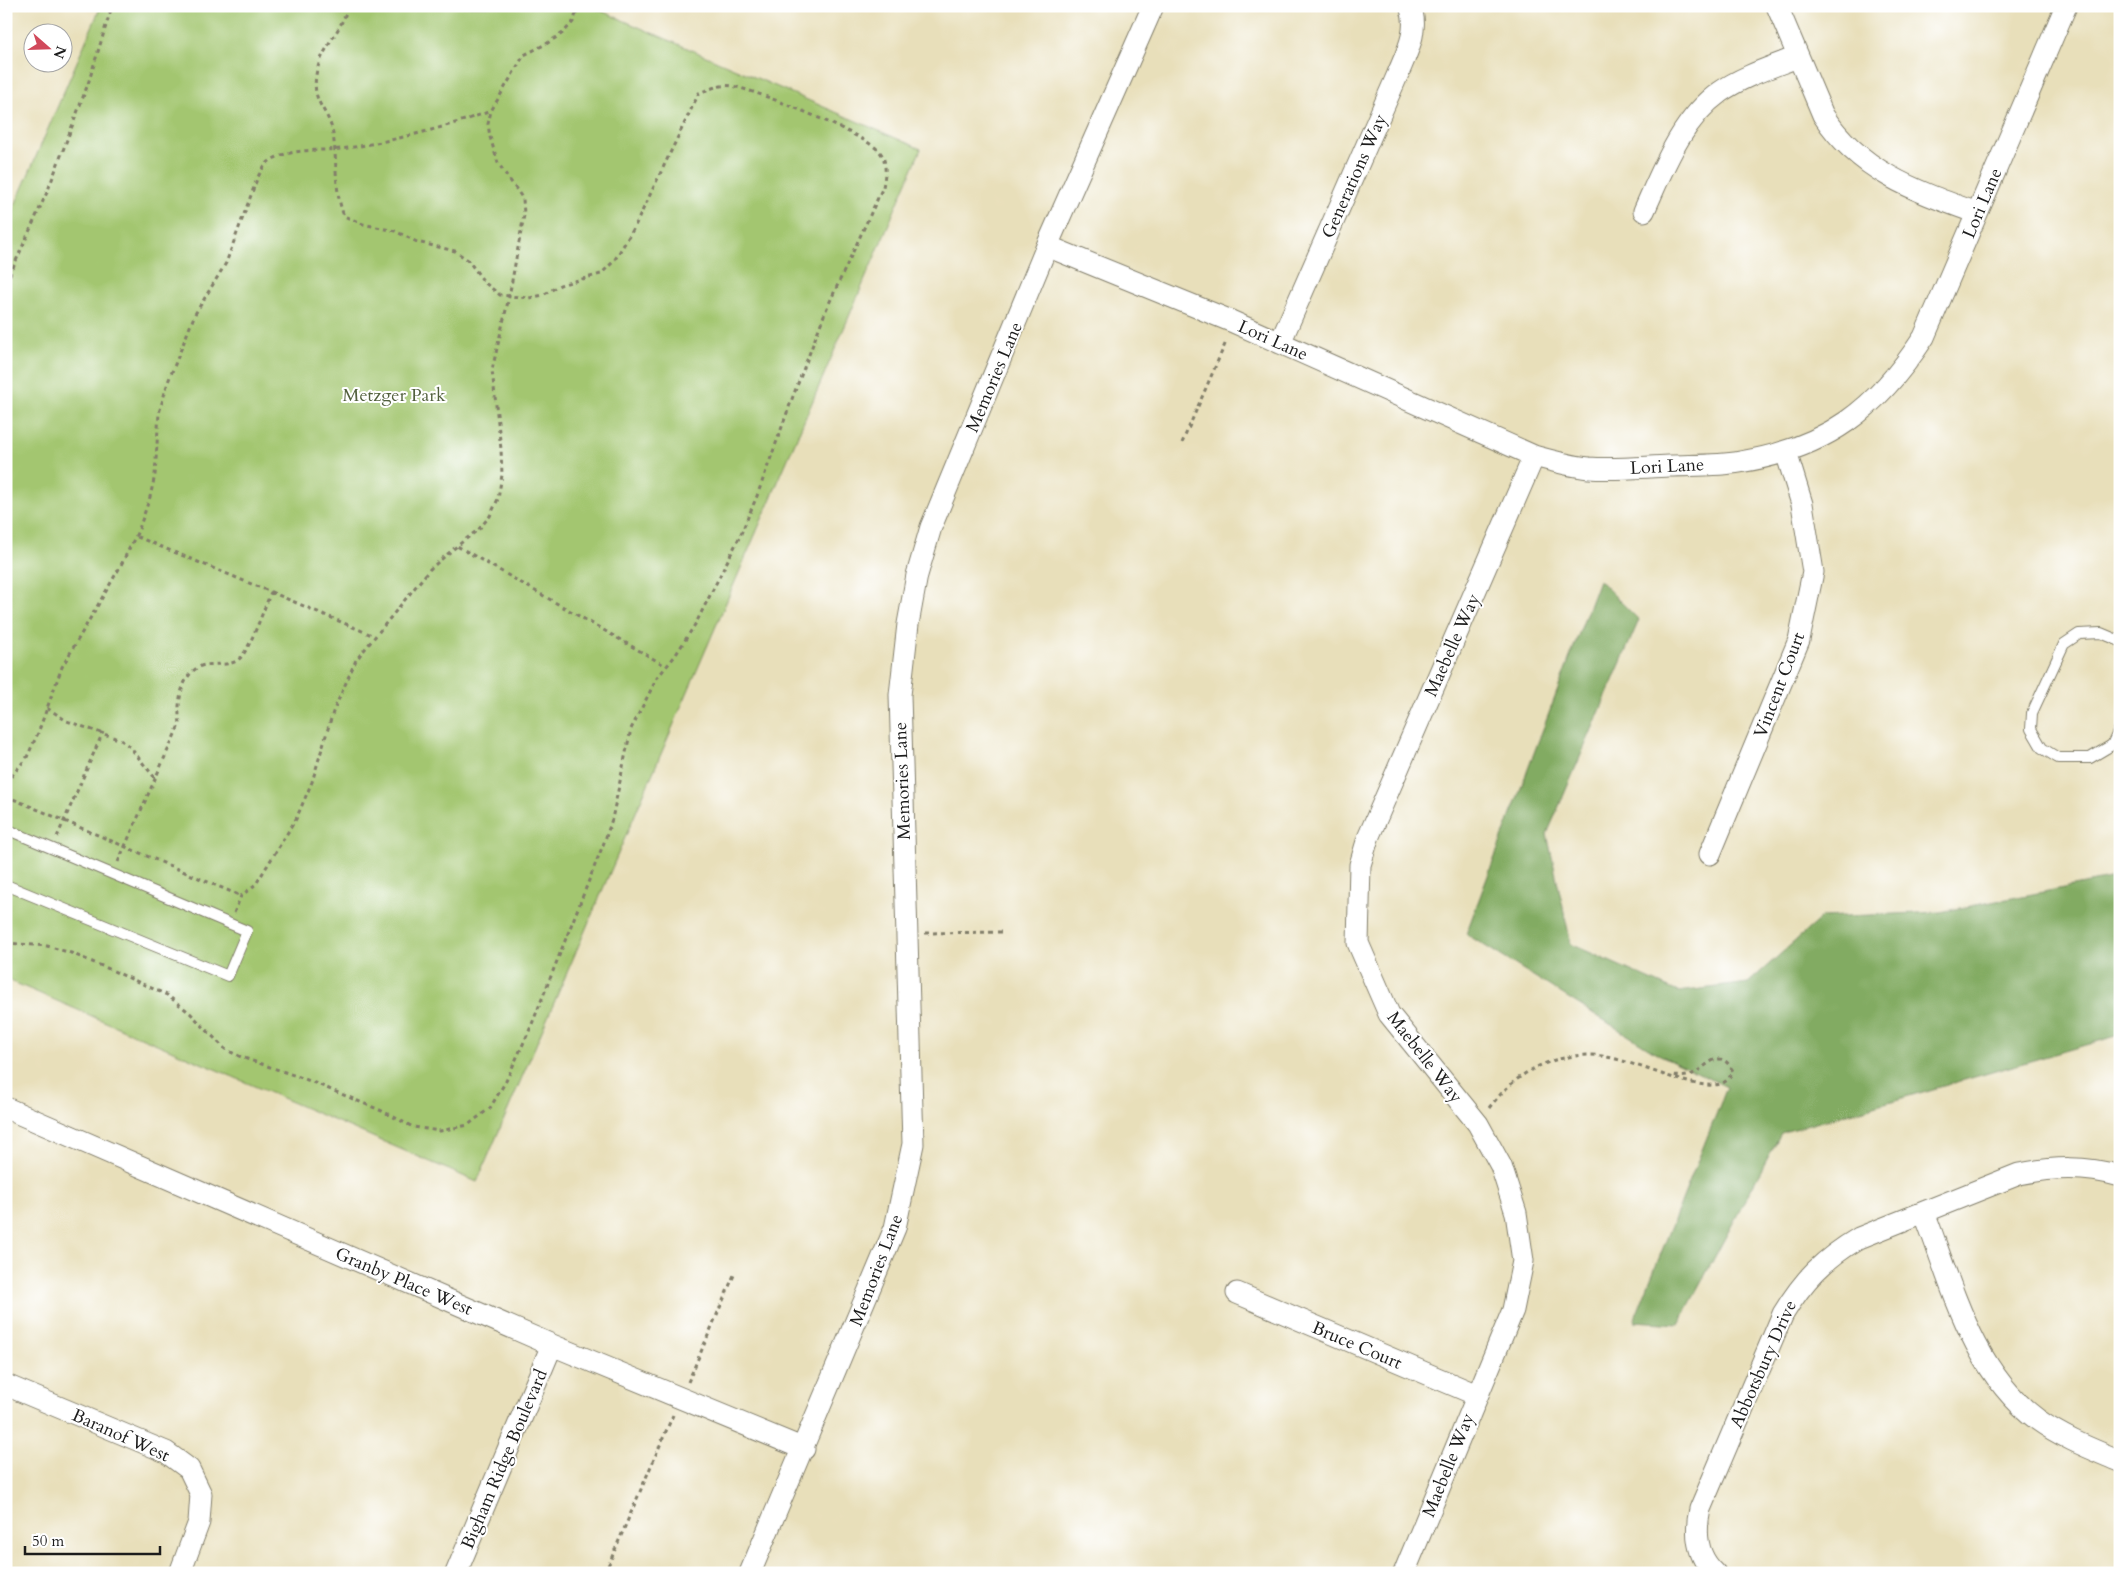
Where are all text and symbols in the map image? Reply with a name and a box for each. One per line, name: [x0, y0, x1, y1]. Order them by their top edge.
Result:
north arrow: [22, 22, 72, 72]
text: N: [49, 43, 71, 61]
street label: Generations Way: [1316, 110, 1393, 242]
street label: Lori Lane: [1956, 164, 2008, 242]
street label: Lori Lane: [1234, 314, 1312, 367]
street label: Memories Lane: [960, 318, 1029, 436]
park label: Metzger Park: [342, 383, 446, 408]
street label: Lori Lane: [1629, 452, 1705, 481]
street label: Maebelle Way: [1419, 589, 1486, 701]
street label: Vincent Court: [1748, 628, 1811, 742]
street label: Memories Lane: [888, 722, 917, 840]
street label: Maebelle Way: [1381, 1006, 1469, 1109]
street label: Memories Lane: [844, 1211, 909, 1330]
street label: Granby Place West: [331, 1241, 477, 1322]
street label: Abbotsbury Drive: [1724, 1296, 1803, 1432]
street label: Bruce Court: [1308, 1315, 1406, 1376]
street label: Bigham Ridge Boulevard: [455, 1365, 554, 1553]
street label: Baranof West: [68, 1403, 174, 1468]
street label: Maebelle Way: [1416, 1409, 1481, 1521]
scale bar: [25, 1524, 160, 1556]
text: 50 m: [32, 1531, 64, 1551]

